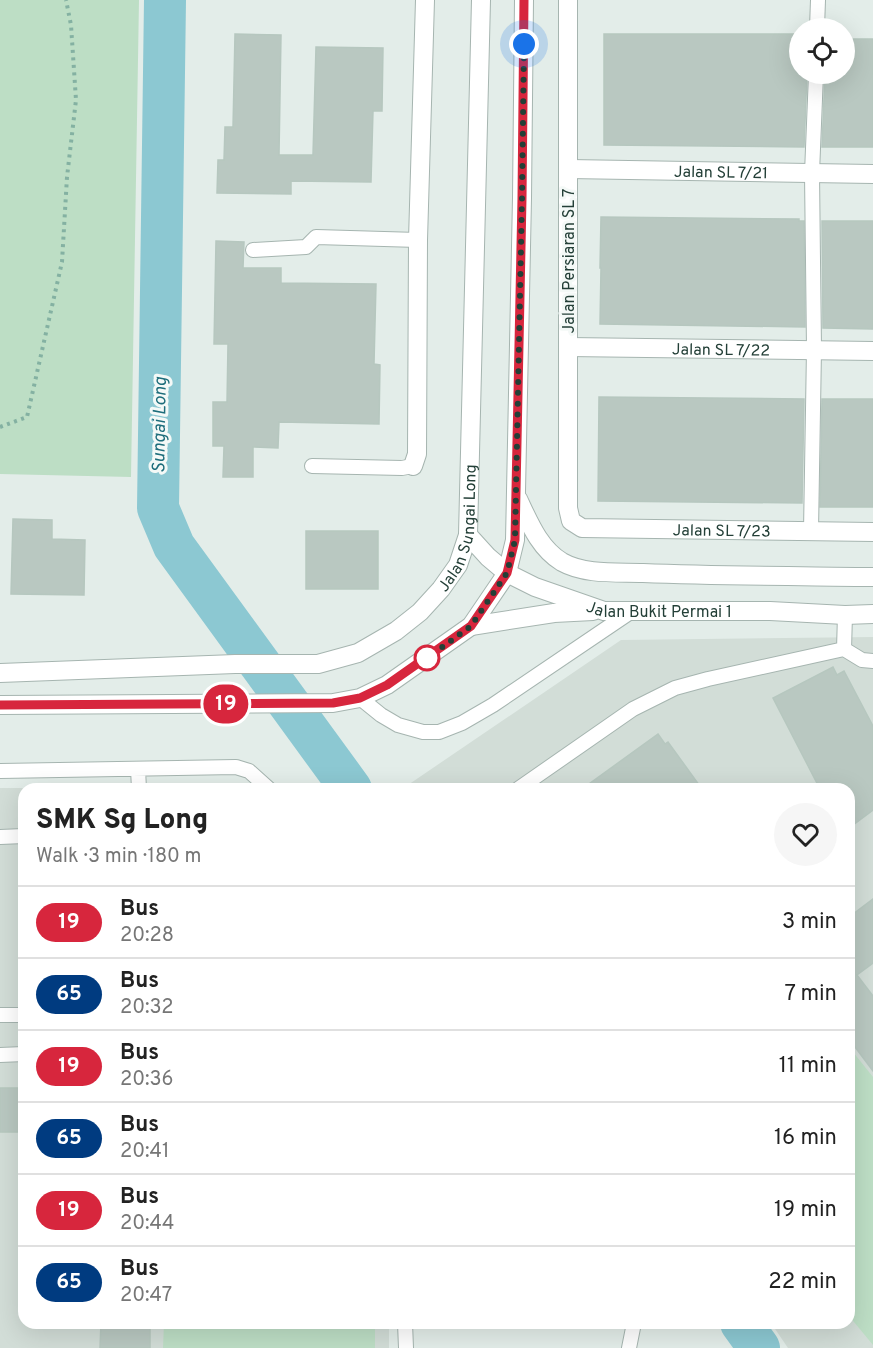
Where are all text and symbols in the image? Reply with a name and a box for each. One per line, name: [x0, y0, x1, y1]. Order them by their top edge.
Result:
map controls: [789, 18, 855, 84]
button: locate: [789, 18, 855, 84]
your location: [509, 29, 539, 59]
street label: Jalan SL 7/21: [674, 163, 768, 184]
street label: Jalan Persiaran SL 7: [560, 189, 580, 333]
street label: Jalan SL 7/22: [672, 340, 770, 362]
water label: Sungai Long: [148, 376, 173, 473]
street label: Jalan Sungai Long: [434, 464, 482, 596]
street label: Jalan SL 7/23: [672, 521, 771, 543]
street label: Jalan Bukit Permai 1: [583, 598, 732, 623]
unlabelled marker: [414, 645, 440, 671]
line badge: 19: [199, 684, 253, 724]
text: 19: [215, 691, 237, 718]
text: SMK Sg Long: [36, 803, 208, 839]
button: heart: [774, 803, 837, 866]
text: Walk · 3 min · 180 m: [36, 844, 201, 870]
text: Bus: [120, 896, 159, 923]
text: 19: [58, 909, 80, 936]
text: 3 min: [782, 909, 837, 936]
text: 20:28: [120, 923, 174, 949]
text: Bus: [120, 968, 159, 995]
text: 65: [56, 981, 82, 1008]
text: 7 min: [785, 981, 837, 1008]
text: 20:32: [120, 995, 173, 1021]
text: Bus: [120, 1040, 159, 1067]
text: 19: [58, 1053, 80, 1080]
text: 11 min: [779, 1053, 837, 1080]
text: 20:36: [120, 1067, 174, 1093]
text: Bus: [120, 1112, 159, 1139]
text: 65: [56, 1125, 82, 1152]
text: 16 min: [774, 1125, 837, 1152]
text: 20:41: [120, 1139, 169, 1165]
text: Bus: [120, 1184, 159, 1211]
text: 19: [58, 1197, 80, 1224]
text: 19 min: [774, 1197, 837, 1224]
text: 20:44: [120, 1211, 174, 1237]
text: Bus: [120, 1256, 159, 1283]
text: 65: [56, 1269, 82, 1296]
text: 22 min: [768, 1269, 837, 1296]
text: 20:47: [120, 1283, 172, 1309]

